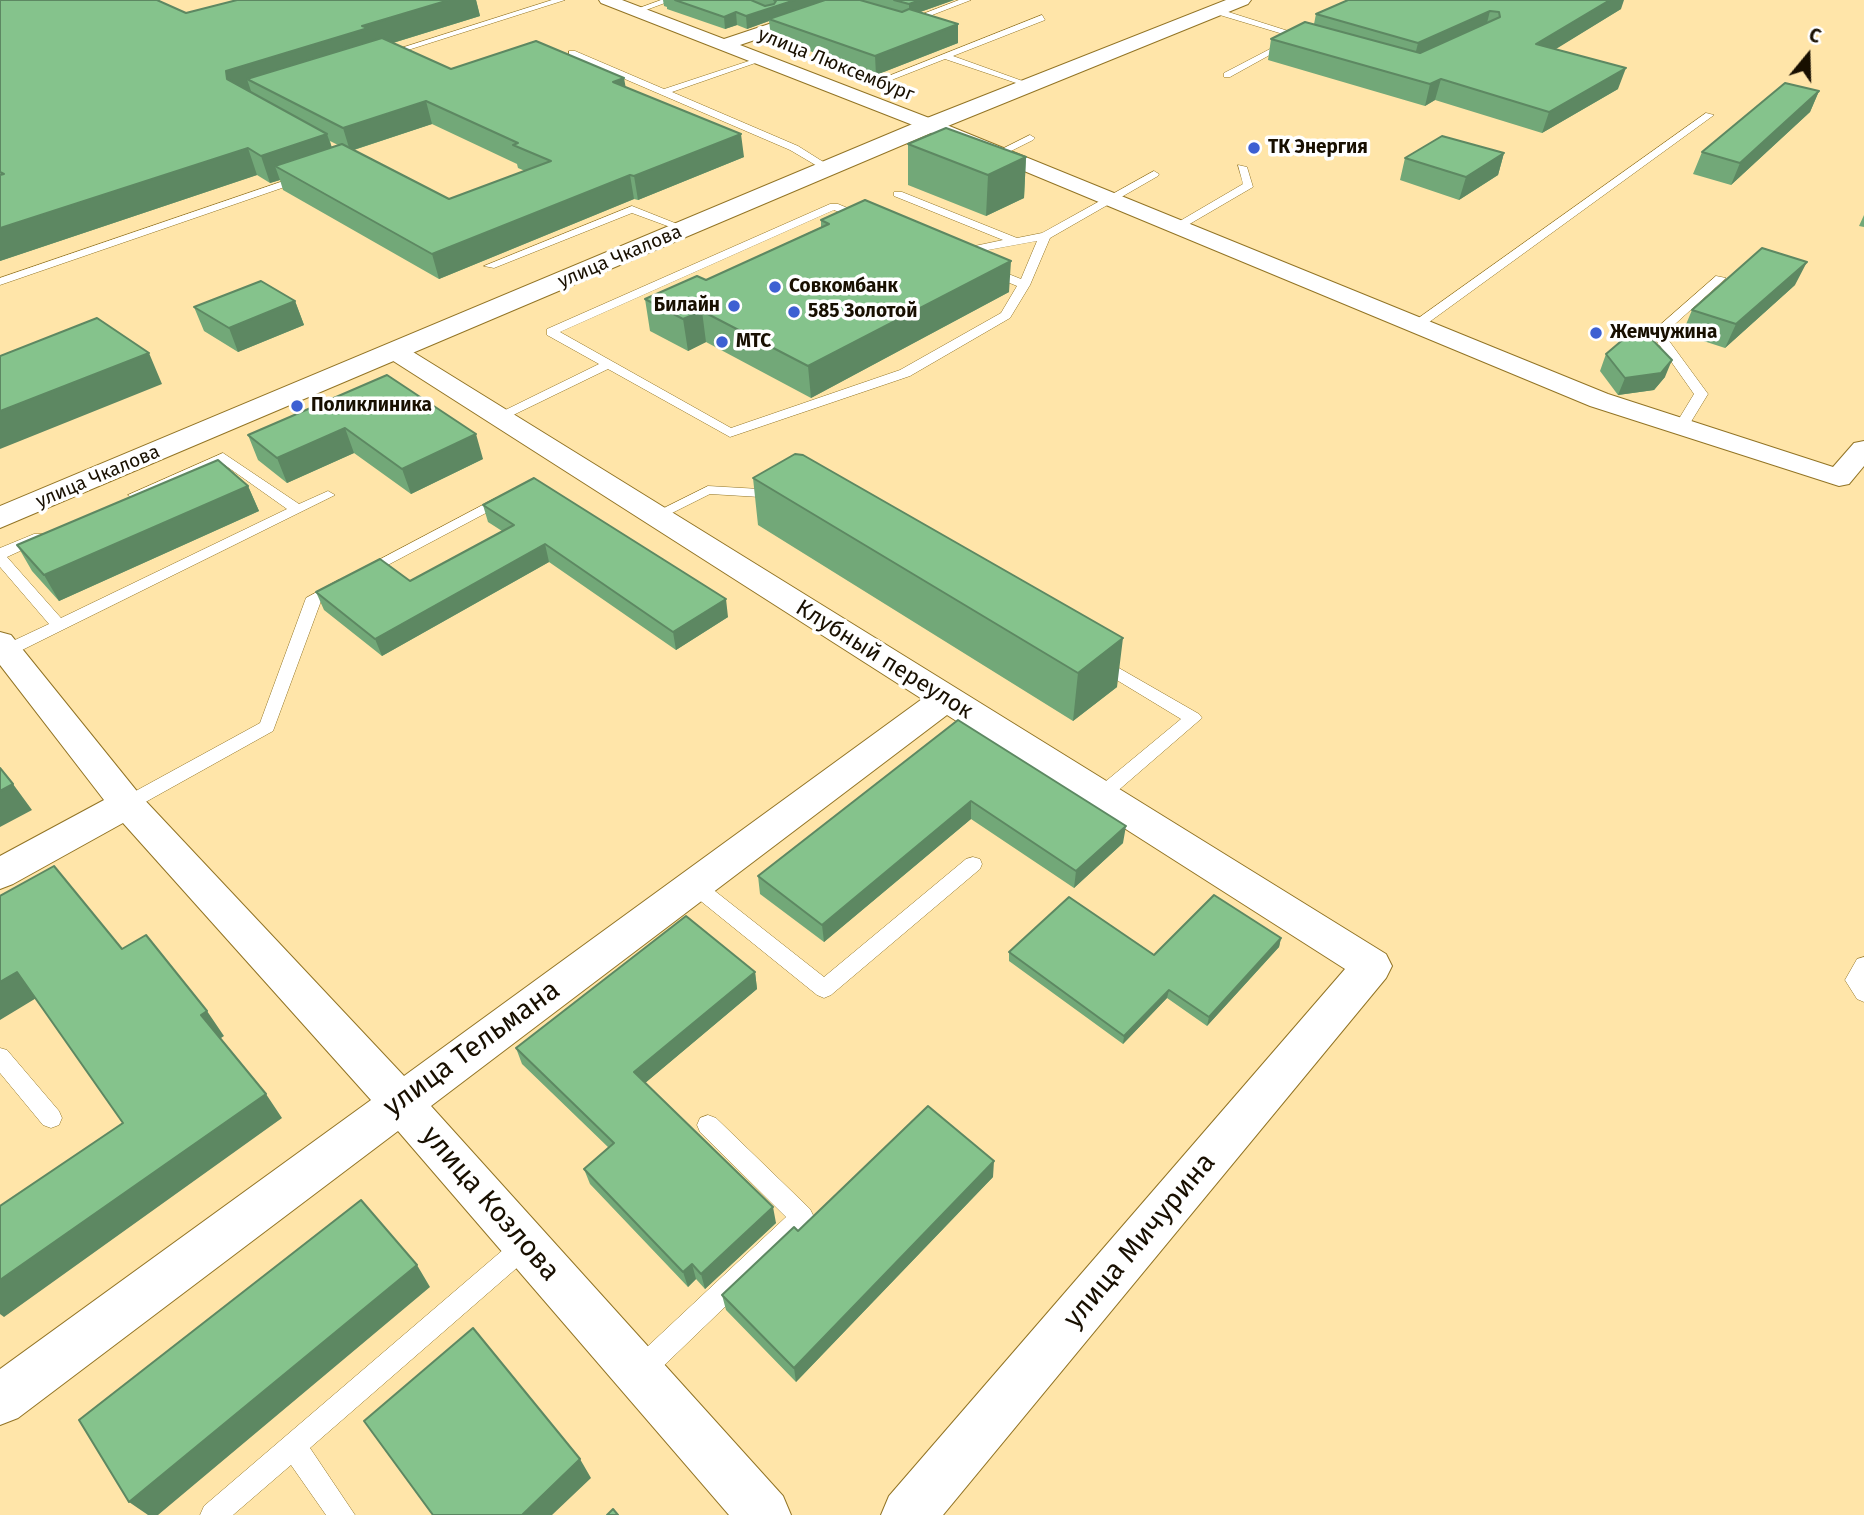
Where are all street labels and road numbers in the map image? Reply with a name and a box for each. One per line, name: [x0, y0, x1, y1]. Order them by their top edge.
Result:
street label: улица Люксембург: [754, 23, 918, 107]
street label: улица Чкалова: [555, 221, 685, 293]
street label: улица Чкалова: [33, 441, 163, 513]
street label: Клубный переулок: [790, 594, 978, 726]
street label: улица Тельмана: [377, 974, 567, 1124]
street label: улица Козлова: [414, 1120, 566, 1288]
street label: улица Мичурина: [1057, 1147, 1223, 1335]

